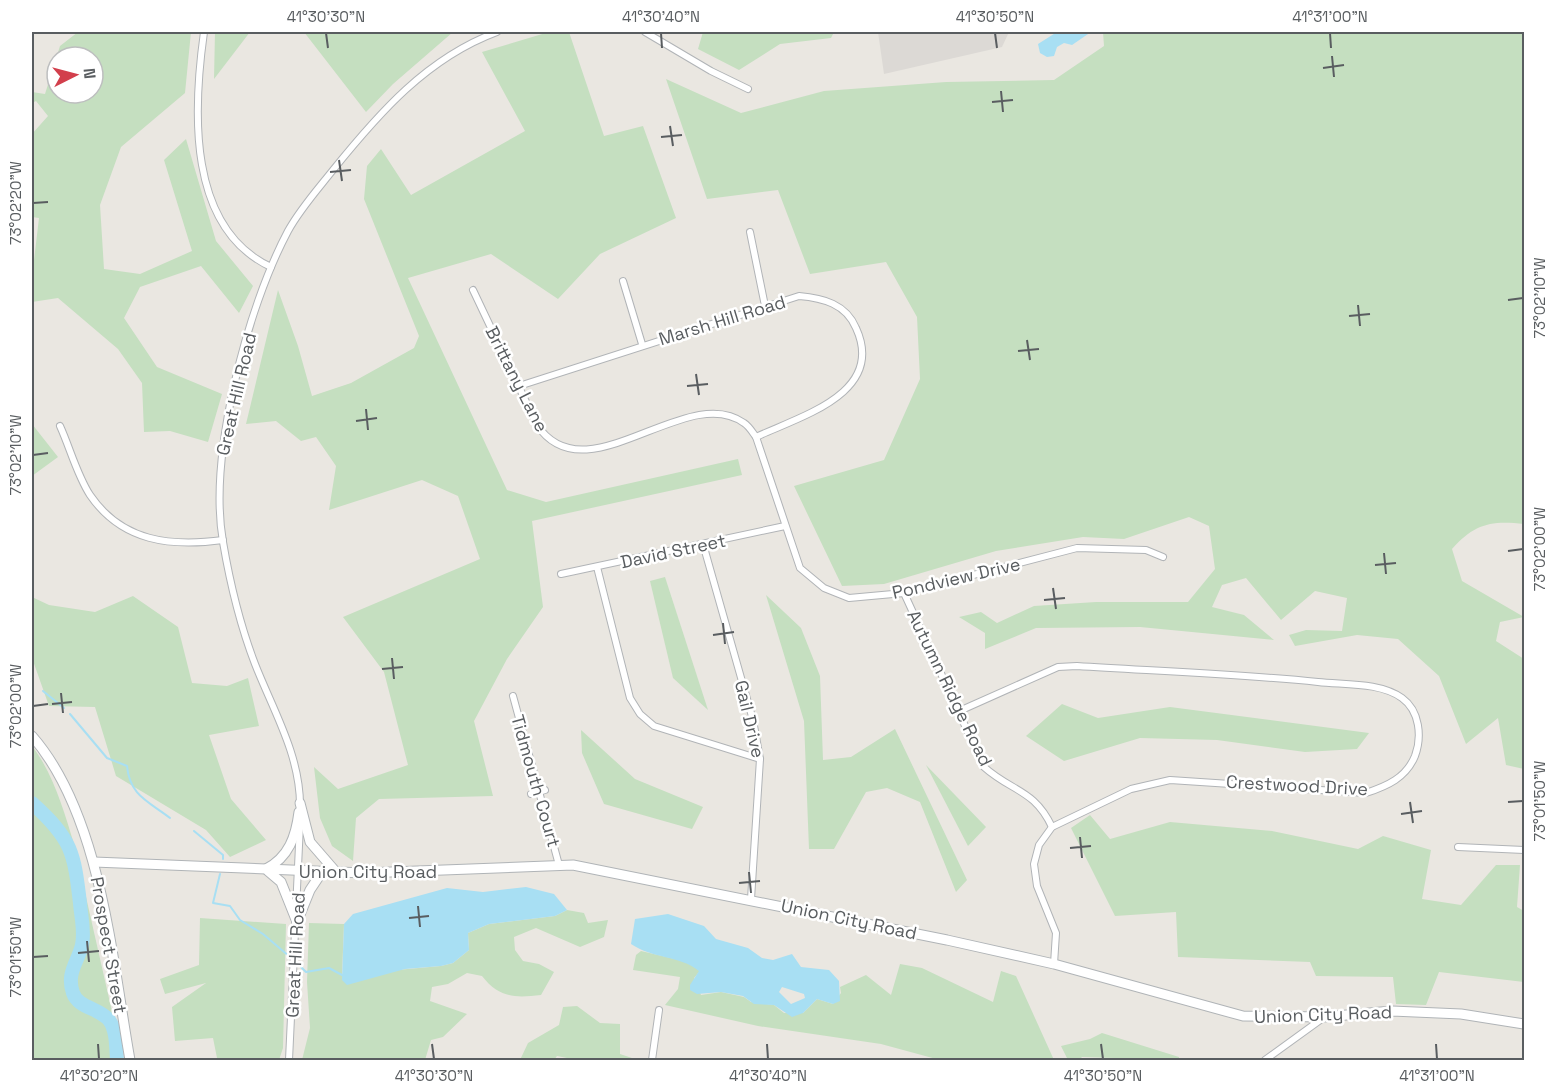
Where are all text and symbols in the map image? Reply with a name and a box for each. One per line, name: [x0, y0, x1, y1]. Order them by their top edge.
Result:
text: 41°30'30"N: [287, 7, 365, 26]
text: 41°30'40"N: [622, 7, 700, 26]
text: 41°30'50"N: [956, 7, 1034, 26]
text: 41°31'00"N: [1292, 7, 1368, 26]
north arrow: [45, 45, 105, 105]
text: N: [78, 67, 100, 80]
text: 73°02'20"W: [6, 161, 25, 245]
text: 73°02'10"W: [1530, 257, 1549, 339]
street label: Marsh Hill Road: [656, 290, 788, 350]
street label: Brittany Lane: [480, 322, 554, 436]
street label: Great Hill Road: [211, 330, 261, 458]
text: 73°02'10"W: [6, 414, 25, 496]
text: 73°02'00"W: [1530, 507, 1549, 591]
street label: David Street: [618, 529, 728, 573]
street label: Pondview Drive: [890, 552, 1022, 604]
street label: Autumn Ridge Road: [902, 606, 998, 770]
text: 73°02'00"W: [6, 664, 25, 748]
street label: Gail Drive: [730, 678, 770, 760]
street label: Tidmouth Court: [506, 712, 566, 850]
text: 73°01'50"W: [1530, 761, 1549, 842]
street label: Crestwood Drive: [1225, 770, 1369, 800]
street label: Union City Road: [299, 860, 437, 883]
street label: Prospect Street: [86, 875, 132, 1015]
street label: Great Hill Road: [280, 892, 310, 1018]
street label: Union City Road: [779, 893, 919, 945]
text: 73°01'50"W: [6, 917, 25, 998]
street label: Union City Road: [1253, 1000, 1393, 1028]
text: 41°30'20"N: [60, 1066, 138, 1085]
text: 41°30'30"N: [395, 1066, 473, 1085]
text: 41°30'40"N: [729, 1066, 807, 1085]
text: 41°30'50"N: [1064, 1066, 1142, 1085]
text: 41°31'00"N: [1399, 1066, 1475, 1085]

